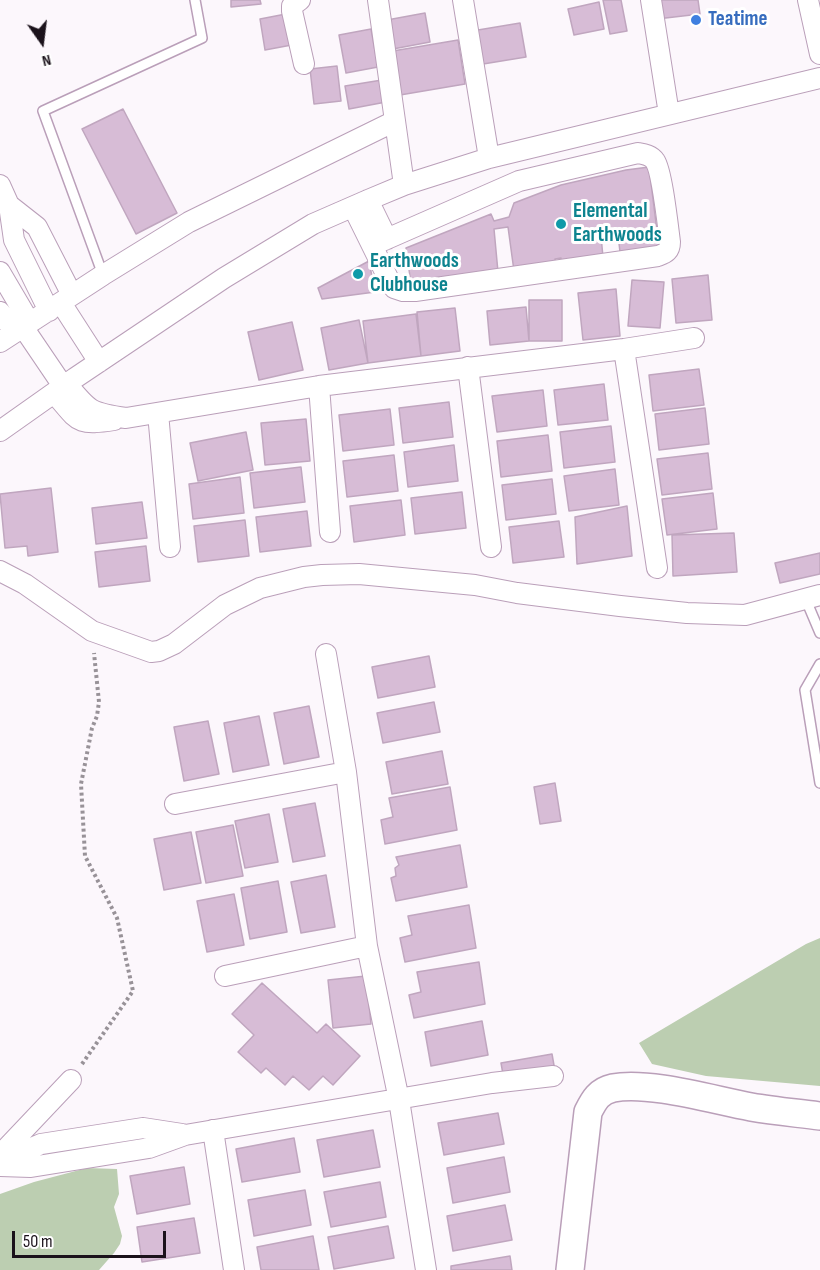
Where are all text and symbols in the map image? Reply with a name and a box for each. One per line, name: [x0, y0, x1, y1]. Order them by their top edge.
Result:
place label: Teatime: [708, 7, 768, 33]
north arrow: [12, 12, 72, 72]
marker: Teatime: [689, 13, 703, 27]
text: N: [40, 50, 53, 70]
place label: Elemental Earthwoods: [573, 199, 662, 249]
marker: Elemental Earthwoods: [554, 217, 568, 231]
place label: Earthwoods Clubhouse: [370, 249, 459, 299]
marker: Earthwoods Clubhouse: [351, 267, 365, 281]
scale bar: [15, 1219, 170, 1257]
text: 50 m: [23, 1231, 53, 1252]

